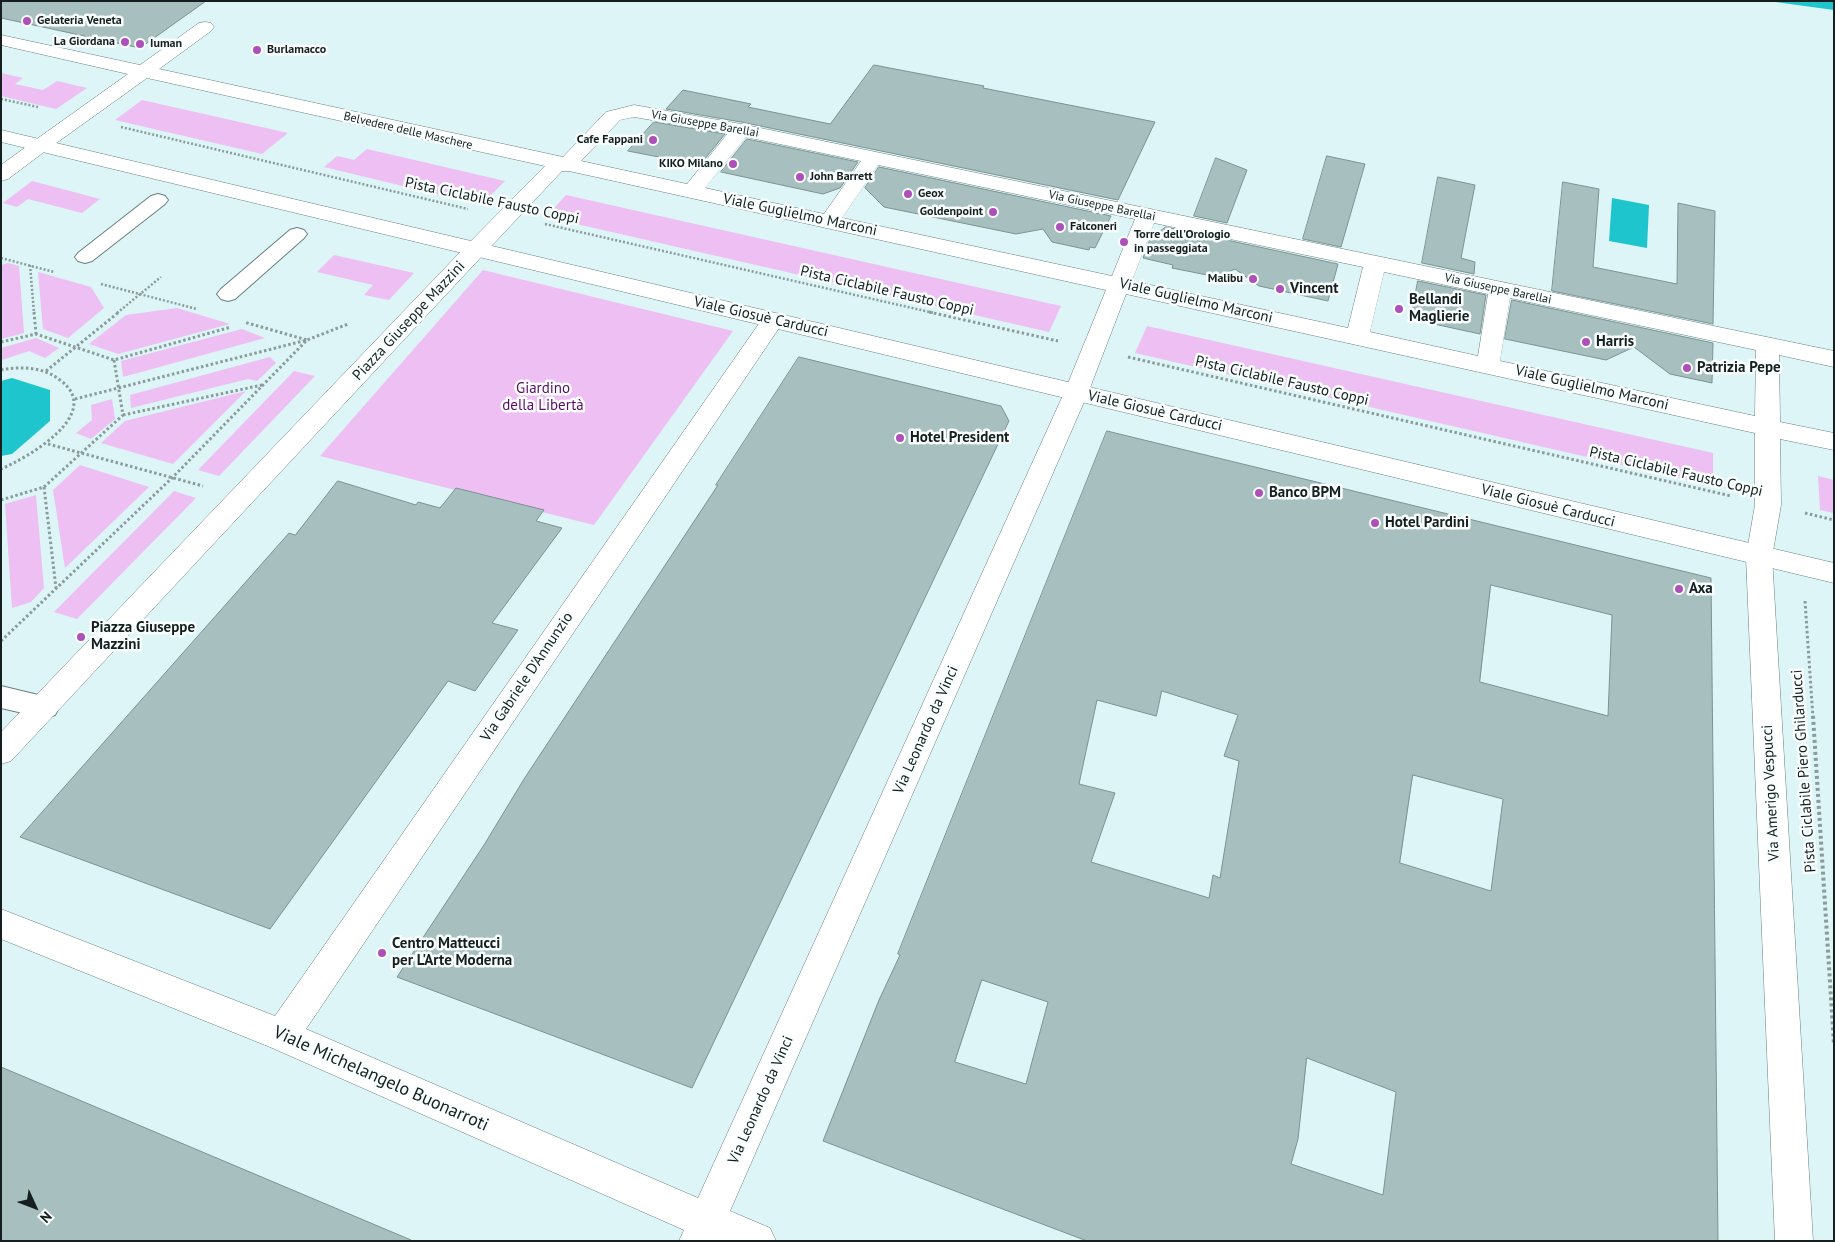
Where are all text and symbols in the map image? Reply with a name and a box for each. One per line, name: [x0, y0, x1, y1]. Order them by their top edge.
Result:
place label: Gelateria Veneta: [37, 14, 122, 28]
marker: Gelateria Veneta: [21, 15, 33, 27]
place label: La Giordana: [54, 35, 115, 49]
marker: La Giordana: [119, 36, 131, 48]
place label: Iuman: [150, 37, 182, 51]
marker: Iuman: [134, 38, 146, 50]
place label: Burlamacco: [267, 43, 326, 57]
marker: Burlamacco: [251, 44, 263, 56]
street label: Via Giuseppe Barellai: [650, 107, 760, 141]
street label: Belvedere delle Maschere: [342, 109, 474, 153]
place label: Cafe Fappani: [577, 133, 643, 147]
marker: Cafe Fappani: [647, 134, 659, 146]
place label: KIKO Milano: [659, 157, 723, 171]
marker: KIKO Milano: [727, 158, 739, 170]
place label: John Barrett: [810, 170, 872, 184]
marker: John Barrett: [794, 171, 806, 183]
street label: Pista Ciclabile Fausto Coppi: [403, 174, 581, 228]
place label: Geox: [918, 187, 944, 201]
marker: Geox: [902, 188, 914, 200]
street label: Via Giuseppe Barellai: [1047, 188, 1157, 224]
street label: Viale Guglielmo Marconi: [721, 190, 879, 240]
place label: Goldenpoint: [920, 205, 983, 219]
marker: Goldenpoint: [987, 206, 999, 218]
place label: Falconeri: [1070, 220, 1117, 234]
marker: Falconeri: [1054, 221, 1066, 233]
place label: Torre dell'Orologio in passeggiata: [1134, 228, 1230, 256]
marker: Torre dell'Orologio in passeggiata: [1118, 236, 1130, 248]
street label: Piazza Giuseppe Mazzini: [349, 258, 469, 384]
street label: Pista Ciclabile Fausto Coppi: [799, 262, 975, 320]
street label: Via Giuseppe Barellai: [1443, 271, 1553, 307]
place label: Malibu: [1208, 272, 1243, 286]
marker: Malibu: [1247, 273, 1259, 285]
street label: Viale Guglielmo Marconi: [1117, 275, 1275, 327]
place label: Vincent: [1290, 280, 1339, 298]
marker: Vincent: [1274, 283, 1286, 295]
place label: Bellandi Maglierie: [1409, 291, 1469, 326]
street label: Viale Giosuè Carducci: [692, 293, 830, 341]
marker: Bellandi Maglierie: [1393, 303, 1405, 315]
place label: Harris: [1596, 333, 1634, 351]
marker: Harris: [1580, 336, 1592, 348]
street label: Pista Ciclabile Fausto Coppi: [1194, 352, 1370, 410]
place label: Patrizia Pepe: [1697, 359, 1781, 377]
street label: Viale Guglielmo Marconi: [1513, 362, 1671, 414]
marker: Patrizia Pepe: [1681, 362, 1693, 374]
park label: Giardino della Libertà: [502, 380, 584, 415]
street label: Viale Giosuè Carducci: [1086, 387, 1224, 435]
place label: Hotel President: [910, 429, 1009, 447]
marker: Hotel President: [894, 432, 906, 444]
street label: Pista Ciclabile Fausto Coppi: [1588, 443, 1764, 501]
street label: Viale Giosuè Carducci: [1479, 481, 1617, 531]
place label: Banco BPM: [1269, 484, 1341, 502]
marker: Banco BPM: [1253, 487, 1265, 499]
place label: Hotel Pardini: [1385, 514, 1469, 532]
marker: Hotel Pardini: [1369, 517, 1381, 529]
place label: Axa: [1689, 580, 1713, 598]
marker: Axa: [1673, 583, 1685, 595]
street label: Via Gabriele D'Annunzio: [477, 609, 577, 745]
place label: Piazza Giuseppe Mazzini: [91, 619, 195, 654]
marker: Piazza Giuseppe Mazzini: [75, 631, 87, 643]
street label: Via Leonardo da Vinci: [890, 663, 962, 797]
street label: Pista Ciclabile Piero Ghilarducci: [1788, 669, 1820, 873]
street label: Via Amerigo Vespucci: [1758, 724, 1784, 862]
place label: Centro Matteucci per L'Arte Moderna: [392, 935, 512, 970]
marker: Centro Matteucci per L'Arte Moderna: [376, 947, 388, 959]
street label: Viale Michelangelo Buonarroti: [270, 1022, 492, 1136]
street label: Via Leonardo da Vinci: [725, 1033, 797, 1167]
north arrow: [10, 1182, 60, 1232]
text: N: [36, 1208, 56, 1227]

